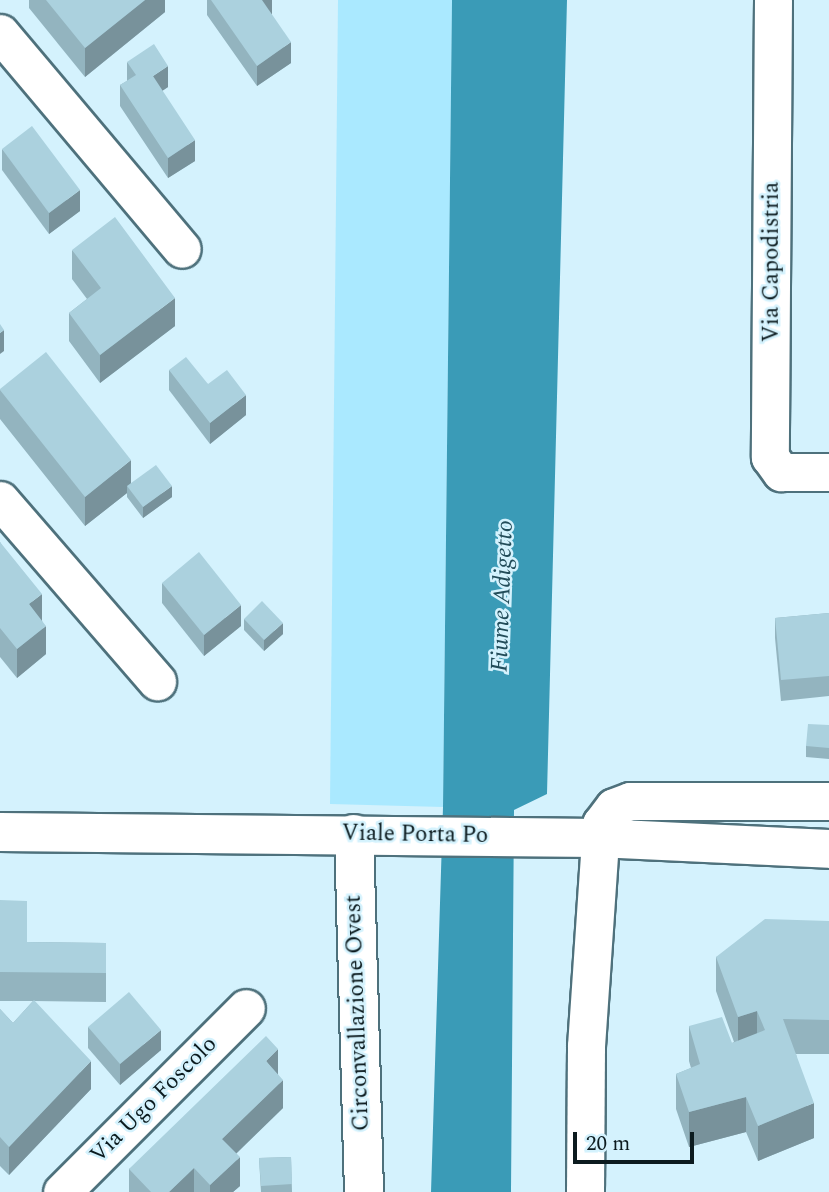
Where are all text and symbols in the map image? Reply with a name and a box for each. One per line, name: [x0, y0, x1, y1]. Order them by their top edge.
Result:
street label: Via Capodistria: [758, 182, 786, 342]
water label: Fiume Adigetto: [486, 520, 520, 672]
street label: Viale Porta Po: [342, 820, 488, 850]
street label: Circonvallazione Ovest: [340, 894, 376, 1132]
street label: Via Ugo Foscolo: [85, 1031, 223, 1169]
scale bar: [577, 1118, 698, 1162]
text: 20 m: [586, 1128, 630, 1160]

